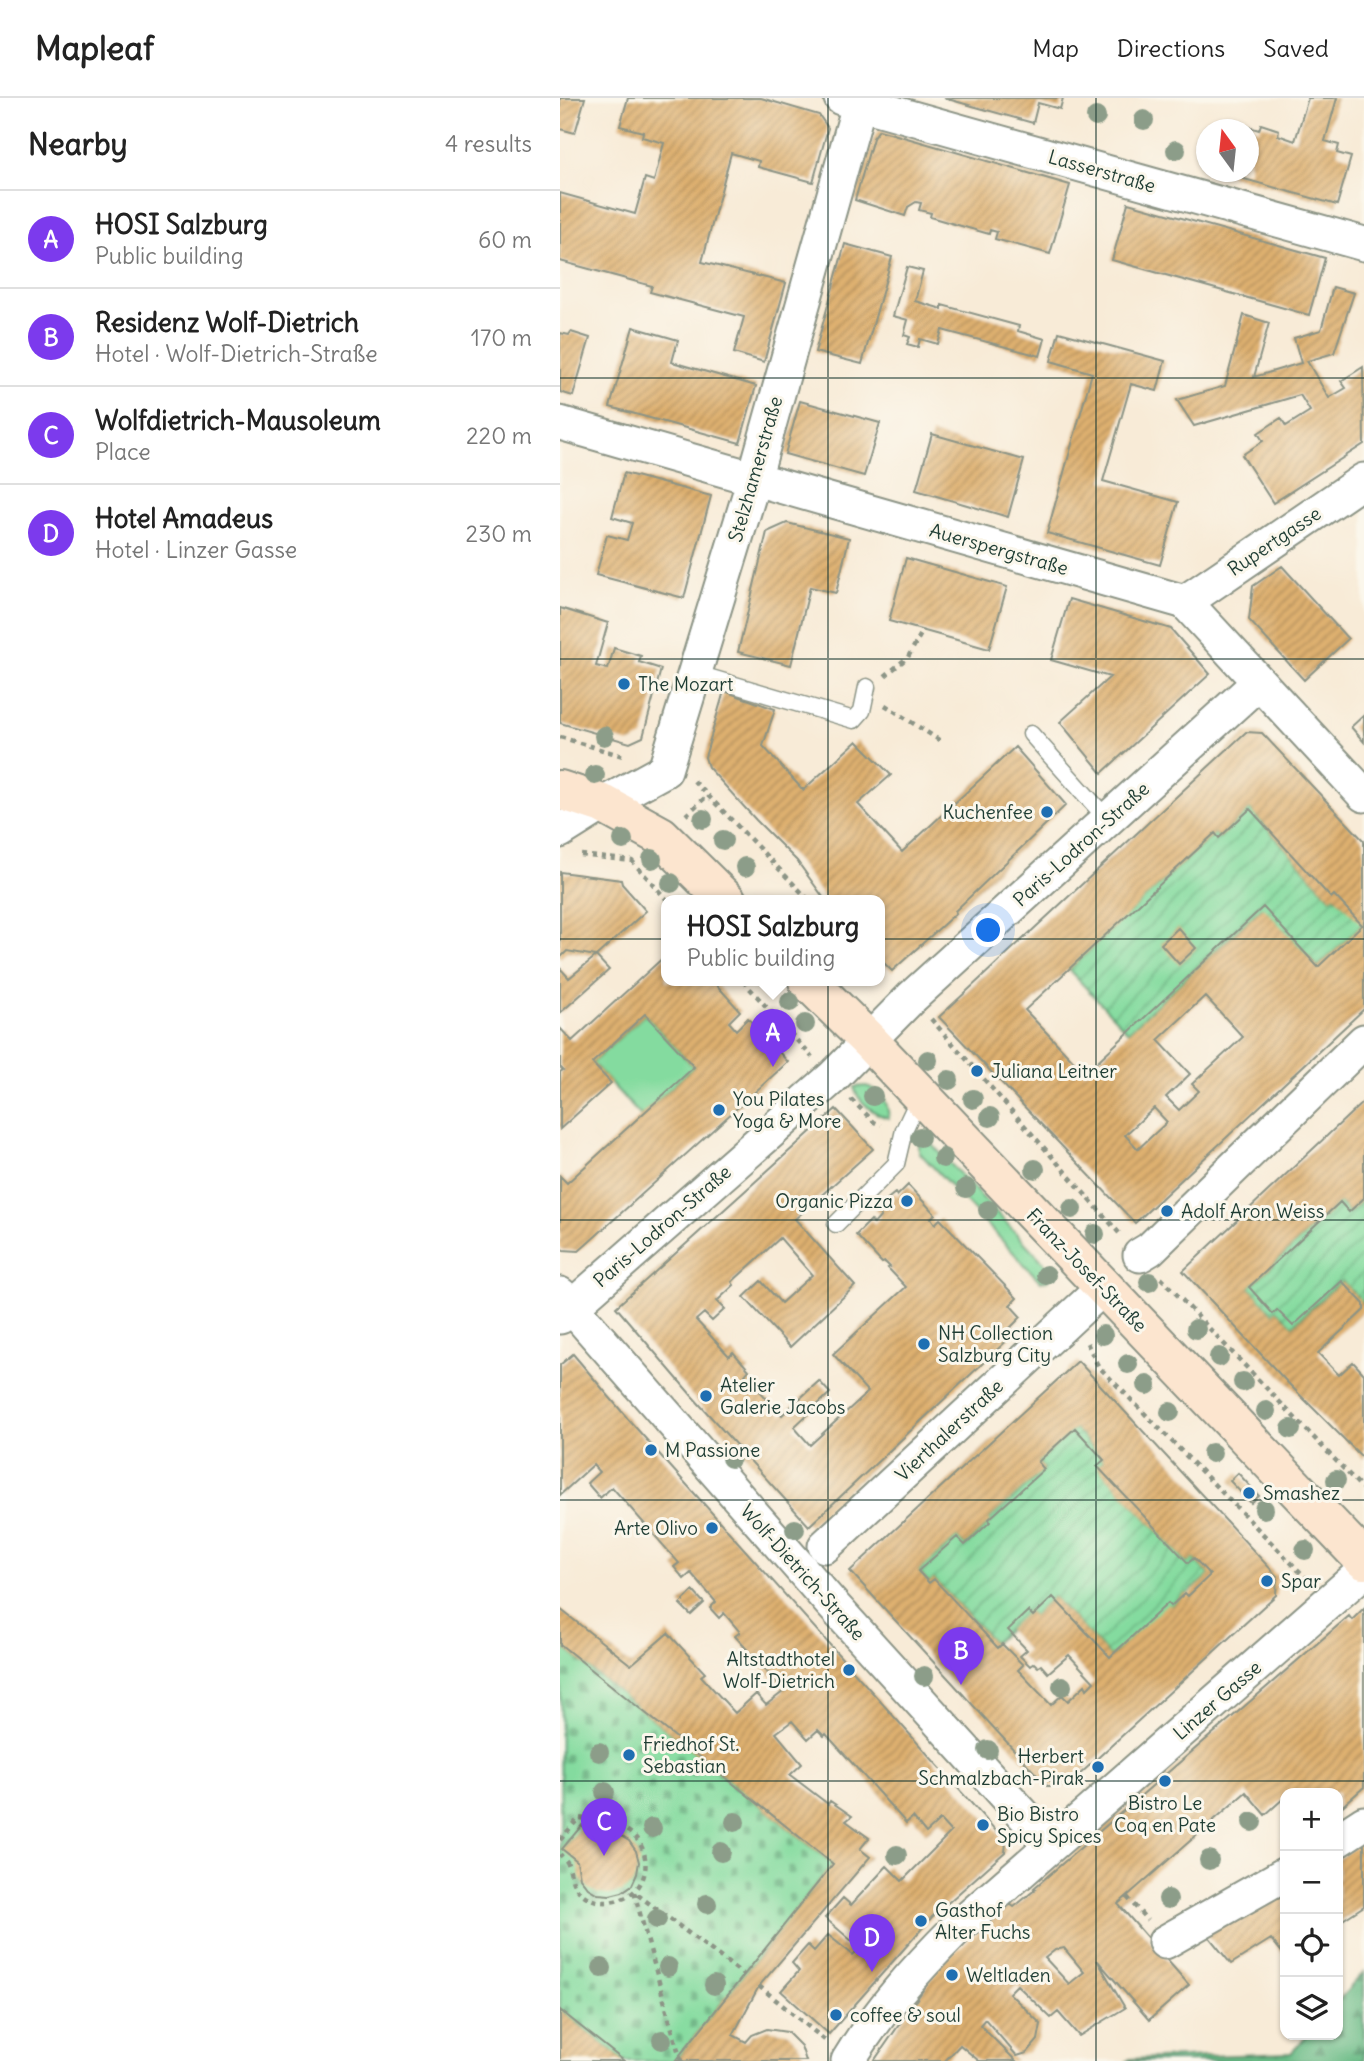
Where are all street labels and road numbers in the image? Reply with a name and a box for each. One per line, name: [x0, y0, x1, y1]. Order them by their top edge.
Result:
street label: Lasserstraße: [1046, 144, 1158, 198]
street label: Stelzhamerstraße: [723, 393, 787, 545]
street label: Rupertgasse: [1223, 501, 1325, 581]
street label: Auerspergstraße: [927, 518, 1071, 580]
street label: Paris-Lodron-Straße: [1008, 777, 1154, 911]
street label: Paris-Lodron-Straße: [588, 1160, 736, 1292]
street label: Franz-Josef-Straße: [1022, 1203, 1152, 1337]
street label: Vierthalerstraße: [890, 1374, 1008, 1486]
street label: Wolf-Dietrich-Straße: [735, 1499, 871, 1645]
street label: Linzer Gasse: [1168, 1655, 1266, 1745]

